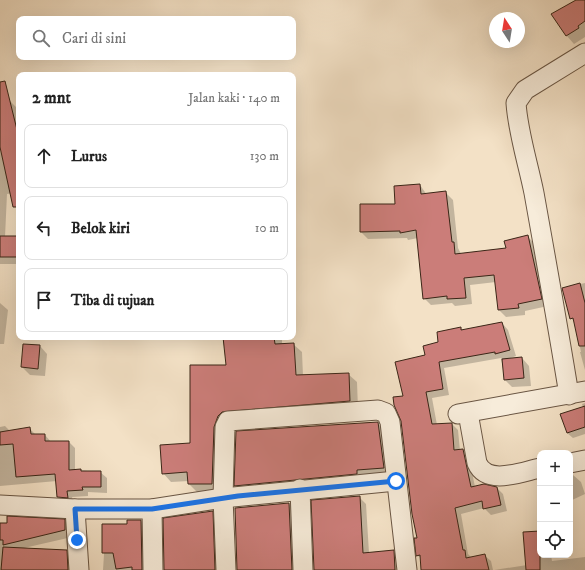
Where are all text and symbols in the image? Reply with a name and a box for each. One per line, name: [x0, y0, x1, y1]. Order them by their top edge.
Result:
north arrow: [489, 12, 525, 48]
search box: [16, 16, 296, 60]
icon: search: [30, 27, 52, 49]
text: Cari di sini: [62, 29, 126, 48]
text: 2 mnt: [32, 87, 71, 109]
text: Jalan kaki · 140 m: [188, 90, 280, 106]
icon: ahead: [33, 145, 55, 167]
text: Lurus: [71, 147, 107, 166]
text: 130 m: [250, 148, 279, 164]
icon: left: [33, 217, 55, 239]
text: Belok kiri: [71, 219, 130, 238]
text: 10 m: [255, 220, 279, 236]
icon: arrive: [33, 289, 55, 311]
text: Tiba di tujuan: [71, 291, 154, 310]
map controls: [537, 450, 573, 558]
button: +: [537, 450, 573, 486]
route start: [387, 472, 405, 490]
button: −: [537, 486, 573, 522]
button: locate: [537, 522, 573, 558]
route end: [68, 531, 86, 549]

